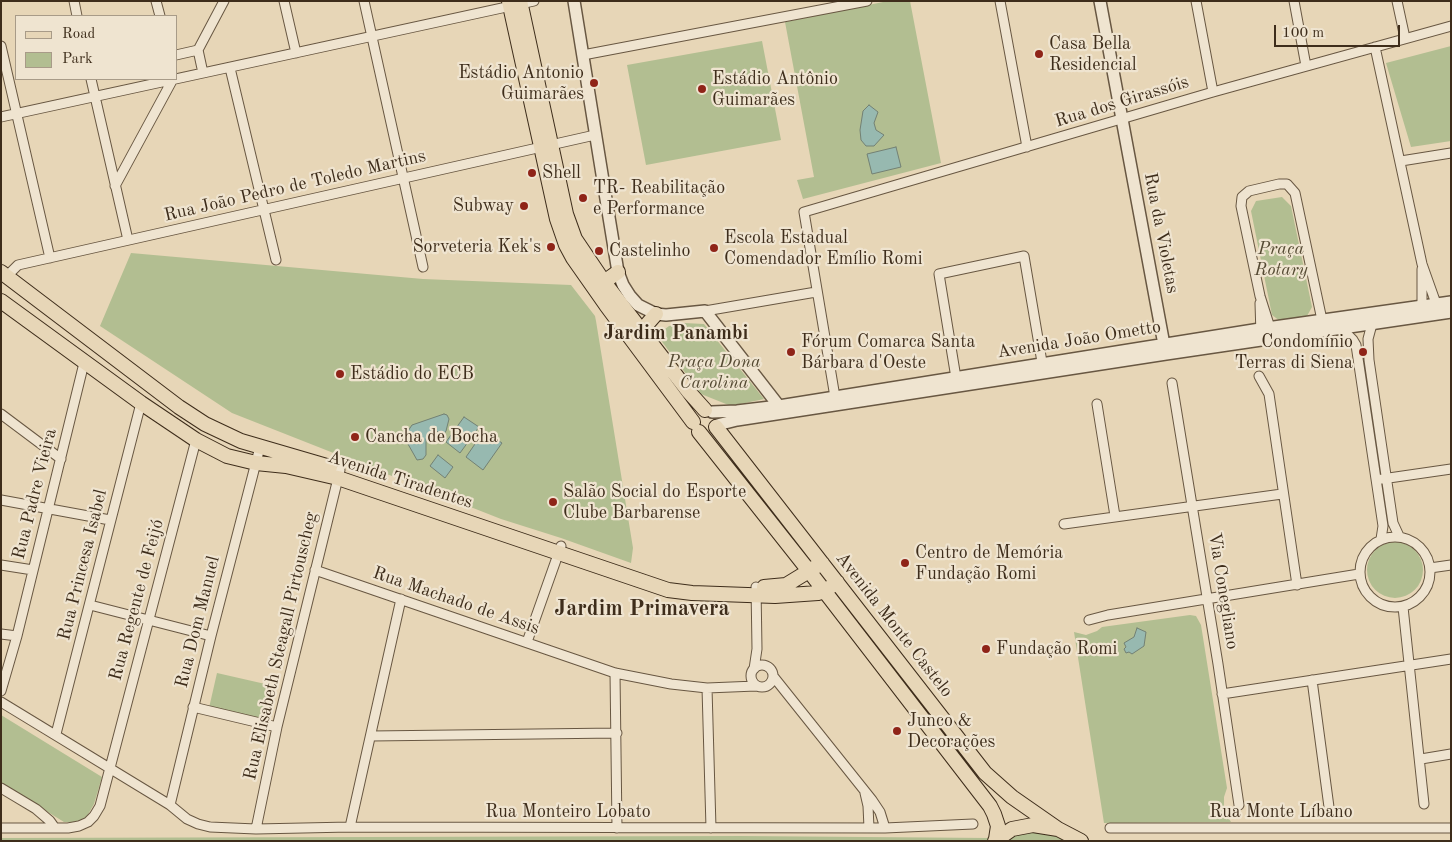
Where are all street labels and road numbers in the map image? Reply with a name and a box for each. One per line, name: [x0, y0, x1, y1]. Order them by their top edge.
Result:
street label: Rua dos Girassóis: [1052, 71, 1192, 133]
street label: Rua João Pedro de Toledo Martins: [162, 145, 428, 227]
street label: Rua da Violetas: [1139, 171, 1183, 295]
street label: Avenida João Ometto: [995, 316, 1163, 364]
street label: Rua Padre Vieira: [8, 426, 62, 562]
street label: Avenida Tiradentes: [325, 446, 475, 514]
street label: Rua Princesa Isabel: [54, 487, 112, 643]
street label: Rua Elisabeth Steagall Pirtouscheg: [240, 510, 322, 782]
street label: Rua Regente de Feijó: [105, 517, 169, 683]
street label: Via Conegliano: [1203, 531, 1243, 651]
street label: Avenida Monte Castelo: [831, 548, 957, 702]
street label: Rua Dom Manuel: [171, 554, 225, 690]
street label: Rua Machado de Assis: [370, 562, 542, 640]
street label: Rua Monteiro Lobato: [485, 801, 651, 823]
street label: Rua Monte Líbano: [1209, 801, 1353, 823]

